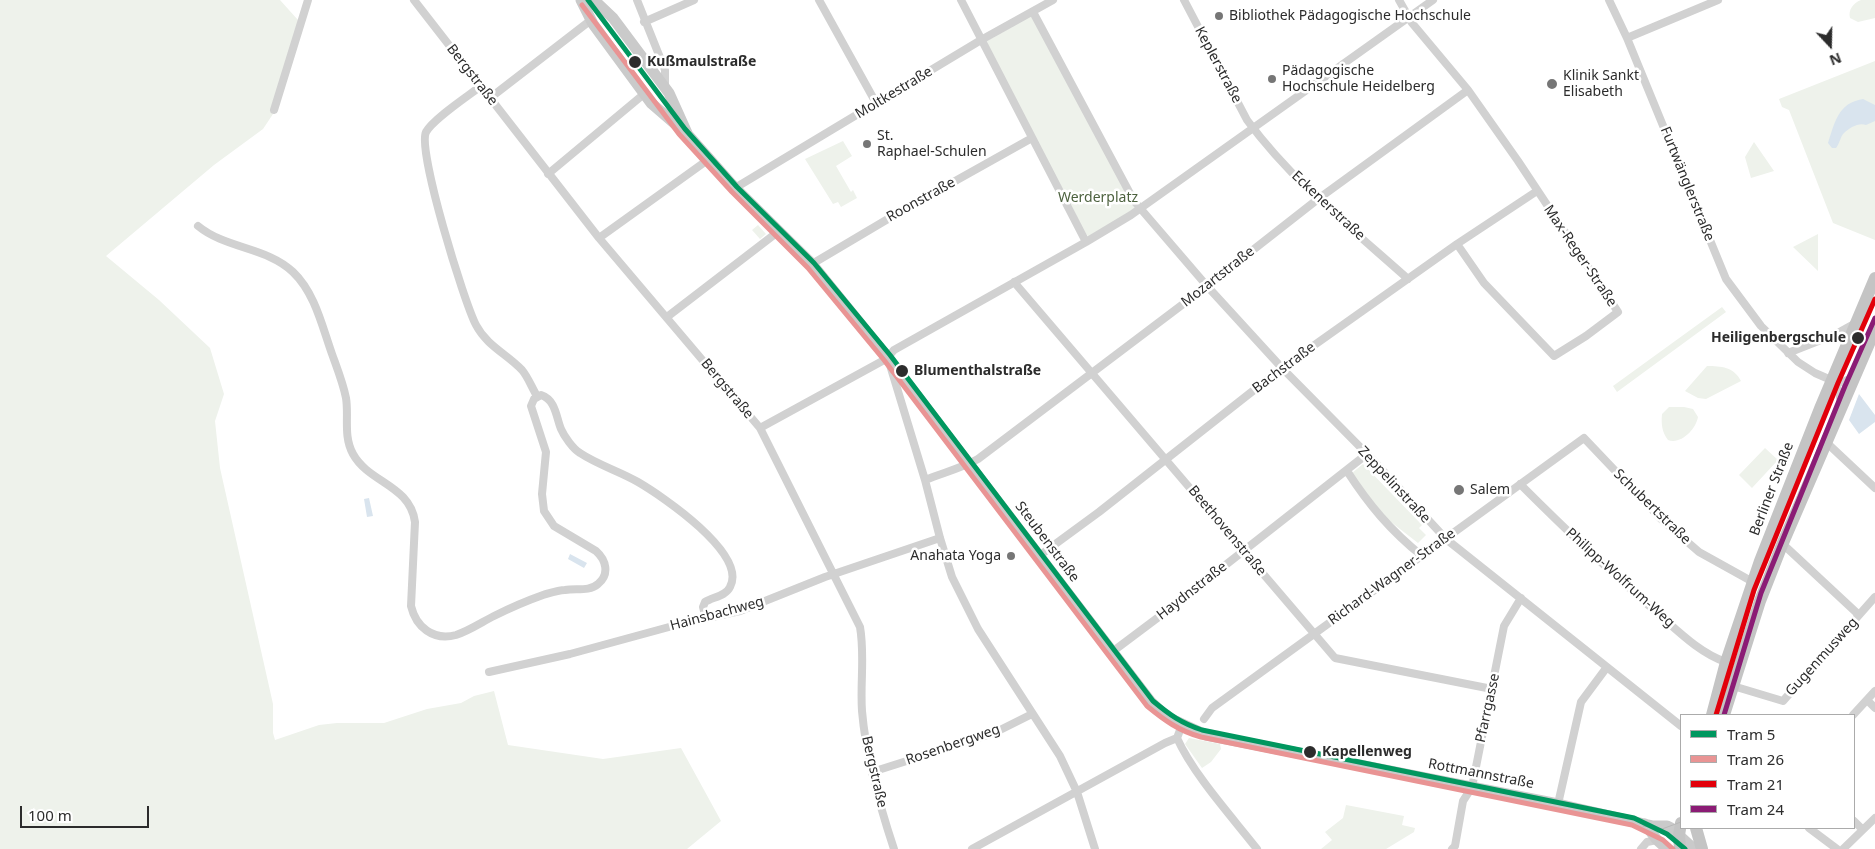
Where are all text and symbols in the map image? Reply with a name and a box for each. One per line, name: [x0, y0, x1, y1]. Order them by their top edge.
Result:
place label: Bibliothek Pädagogische Hochschule: [1229, 8, 1471, 24]
marker: Bibliothek Pädagogische Hochschule: [1213, 10, 1225, 22]
north arrow: [1805, 20, 1855, 70]
street label: Keplerstraße: [1191, 24, 1245, 106]
street label: Bergstraße: [443, 41, 501, 109]
text: N: [1827, 49, 1844, 70]
marker: Kußmaulstraße: [627, 54, 643, 70]
place label: Kußmaulstraße: [647, 54, 756, 70]
street label: Moltkestraße: [852, 63, 936, 123]
place label: Pädagogische Hochschule Heidelberg: [1282, 63, 1435, 95]
place label: Klinik Sankt Elisabeth: [1563, 68, 1639, 100]
marker: Pädagogische Hochschule Heidelberg: [1266, 73, 1278, 85]
marker: Klinik Sankt Elisabeth: [1545, 77, 1559, 91]
street label: Furtwänglerstraße: [1656, 124, 1718, 244]
place label: St. Raphael-Schulen: [877, 128, 987, 160]
marker: St. Raphael-Schulen: [861, 138, 873, 150]
street label: Eckenerstraße: [1288, 168, 1368, 244]
street label: Roonstraße: [884, 174, 958, 226]
park label: Werderplatz: [1058, 190, 1138, 206]
street label: Max-Reger-Straße: [1540, 202, 1620, 310]
street label: Mozartstraße: [1178, 243, 1258, 311]
place label: Heiligenbergschule: [1711, 330, 1846, 346]
marker: Heiligenbergschule: [1850, 330, 1866, 346]
street label: Bachstraße: [1249, 339, 1319, 397]
street label: Bergstraße: [697, 356, 757, 422]
marker: Blumenthalstraße: [894, 363, 910, 379]
place label: Blumenthalstraße: [914, 363, 1041, 379]
street label: Berliner Straße: [1746, 440, 1798, 538]
street label: Zeppelinstraße: [1354, 443, 1434, 527]
street label: Schubertstraße: [1610, 466, 1694, 548]
place label: Salem: [1470, 482, 1510, 498]
street label: Beethovenstraße: [1184, 483, 1270, 579]
marker: Salem: [1452, 483, 1466, 497]
street label: Steubenstraße: [1011, 498, 1083, 586]
street label: Richard-Wagner-Straße: [1325, 525, 1459, 629]
street label: Philipp-Wolfrum-Weg: [1562, 525, 1678, 631]
place label: Anahata Yoga: [910, 548, 1001, 564]
marker: Anahata Yoga: [1005, 550, 1017, 562]
street label: Haydnstraße: [1154, 558, 1230, 624]
street label: Hainsbachweg: [668, 593, 766, 635]
street label: Gugenmusweg: [1782, 614, 1862, 700]
street label: Pfarrgasse: [1472, 672, 1504, 744]
legend: [1680, 714, 1855, 829]
street label: Rosenbergweg: [904, 721, 1002, 769]
text: Tram 5: [1727, 724, 1775, 744]
street label: Bergstraße: [858, 735, 890, 809]
marker: Kapellenweg: [1302, 744, 1318, 760]
place label: Kapellenweg: [1322, 744, 1412, 760]
text: Tram 26: [1727, 749, 1784, 769]
street label: Rottmannstraße: [1427, 756, 1535, 792]
text: Tram 21: [1727, 774, 1784, 794]
scale bar: [22, 796, 151, 828]
text: Tram 24: [1727, 799, 1784, 819]
text: 100 m: [28, 805, 72, 825]

